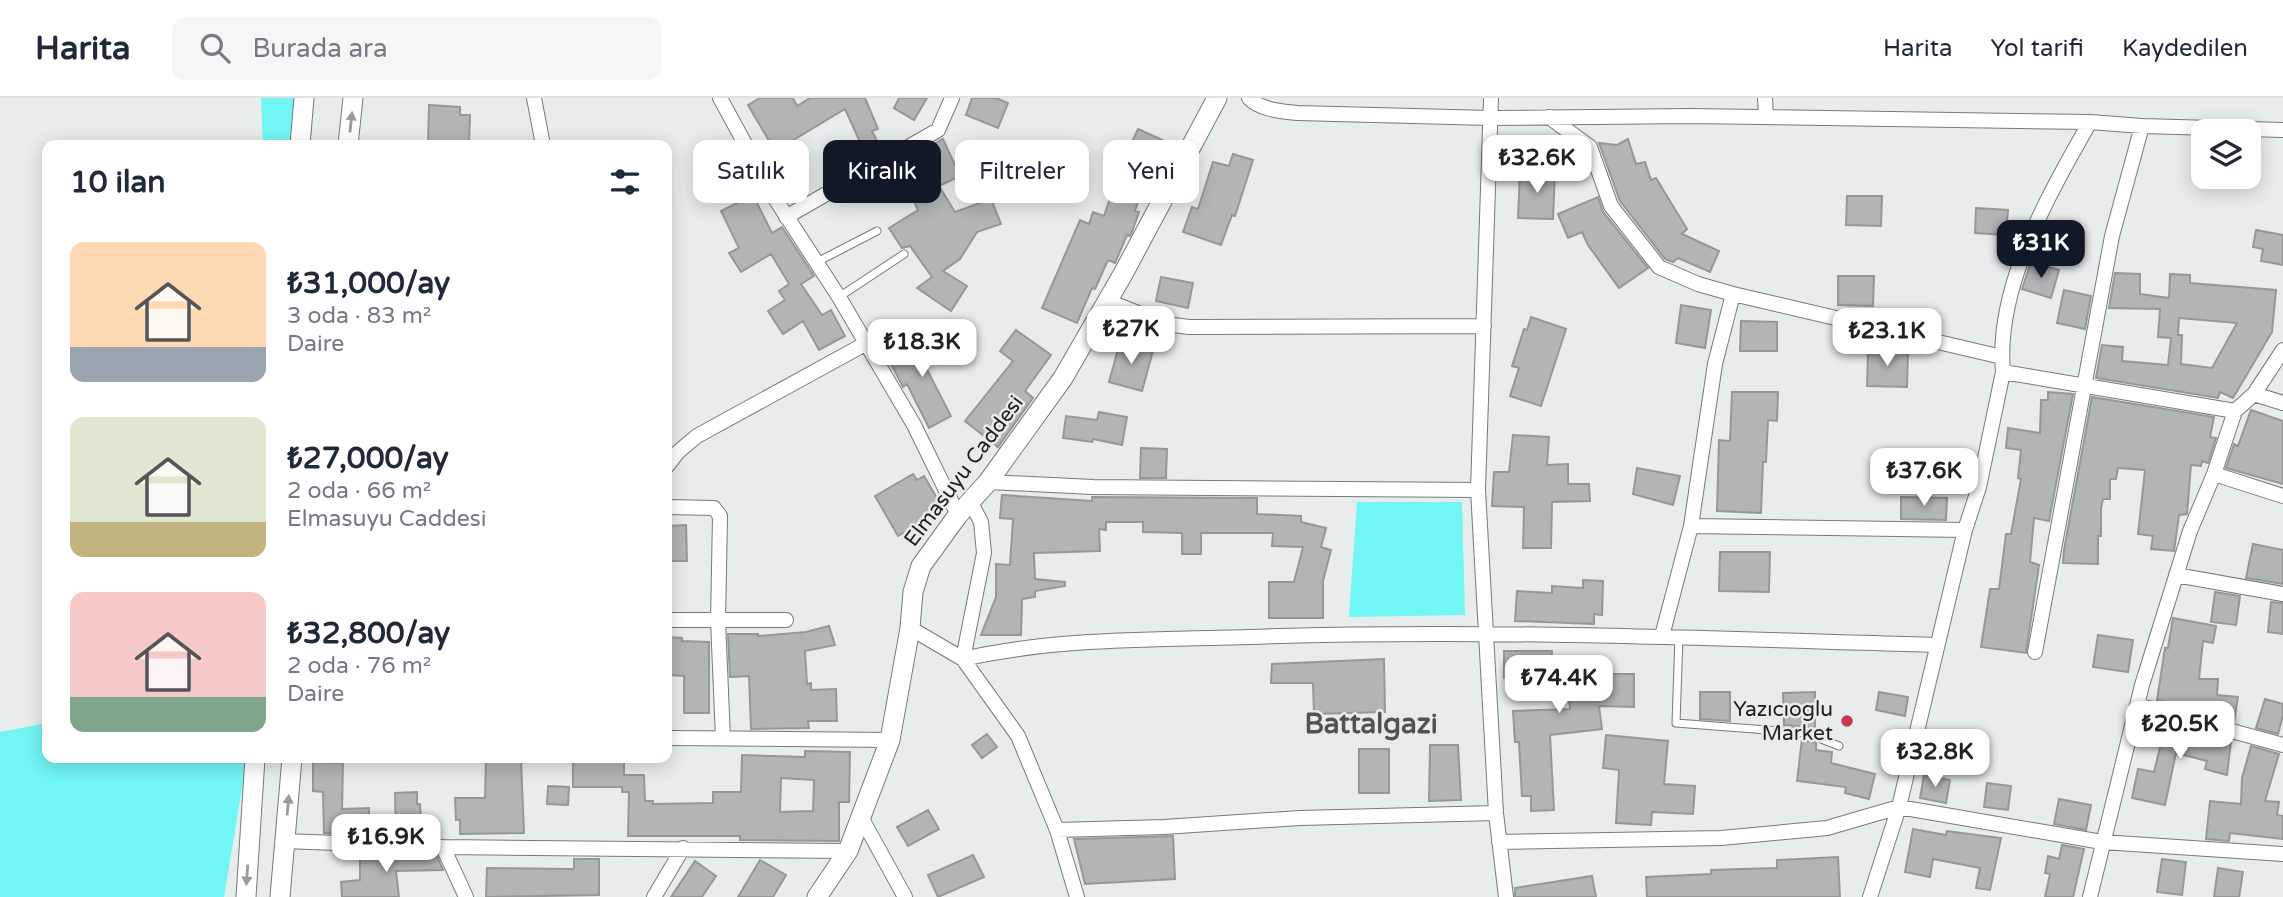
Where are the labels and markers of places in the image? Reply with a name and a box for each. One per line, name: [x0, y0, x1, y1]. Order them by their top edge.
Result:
pin: ₺32.6K: [1480, 136, 1594, 195]
pin: ₺31K: [2000, 220, 2082, 280]
pin: ₺27K: [1090, 306, 1172, 366]
pin: ₺23.1K: [1830, 308, 1944, 368]
pin: ₺18.3K: [865, 320, 979, 379]
pin: ₺37.6K: [1867, 448, 1981, 508]
pin: ₺74.4K: [1502, 656, 1616, 715]
place label: Yazıcıoglu Market: [1733, 697, 1833, 746]
pin: ₺20.5K: [2123, 702, 2237, 761]
marker: Yazıcıoglu Market: [1839, 713, 1855, 729]
pin: ₺32.8K: [1878, 730, 1992, 789]
pin: ₺16.9K: [329, 814, 443, 874]

